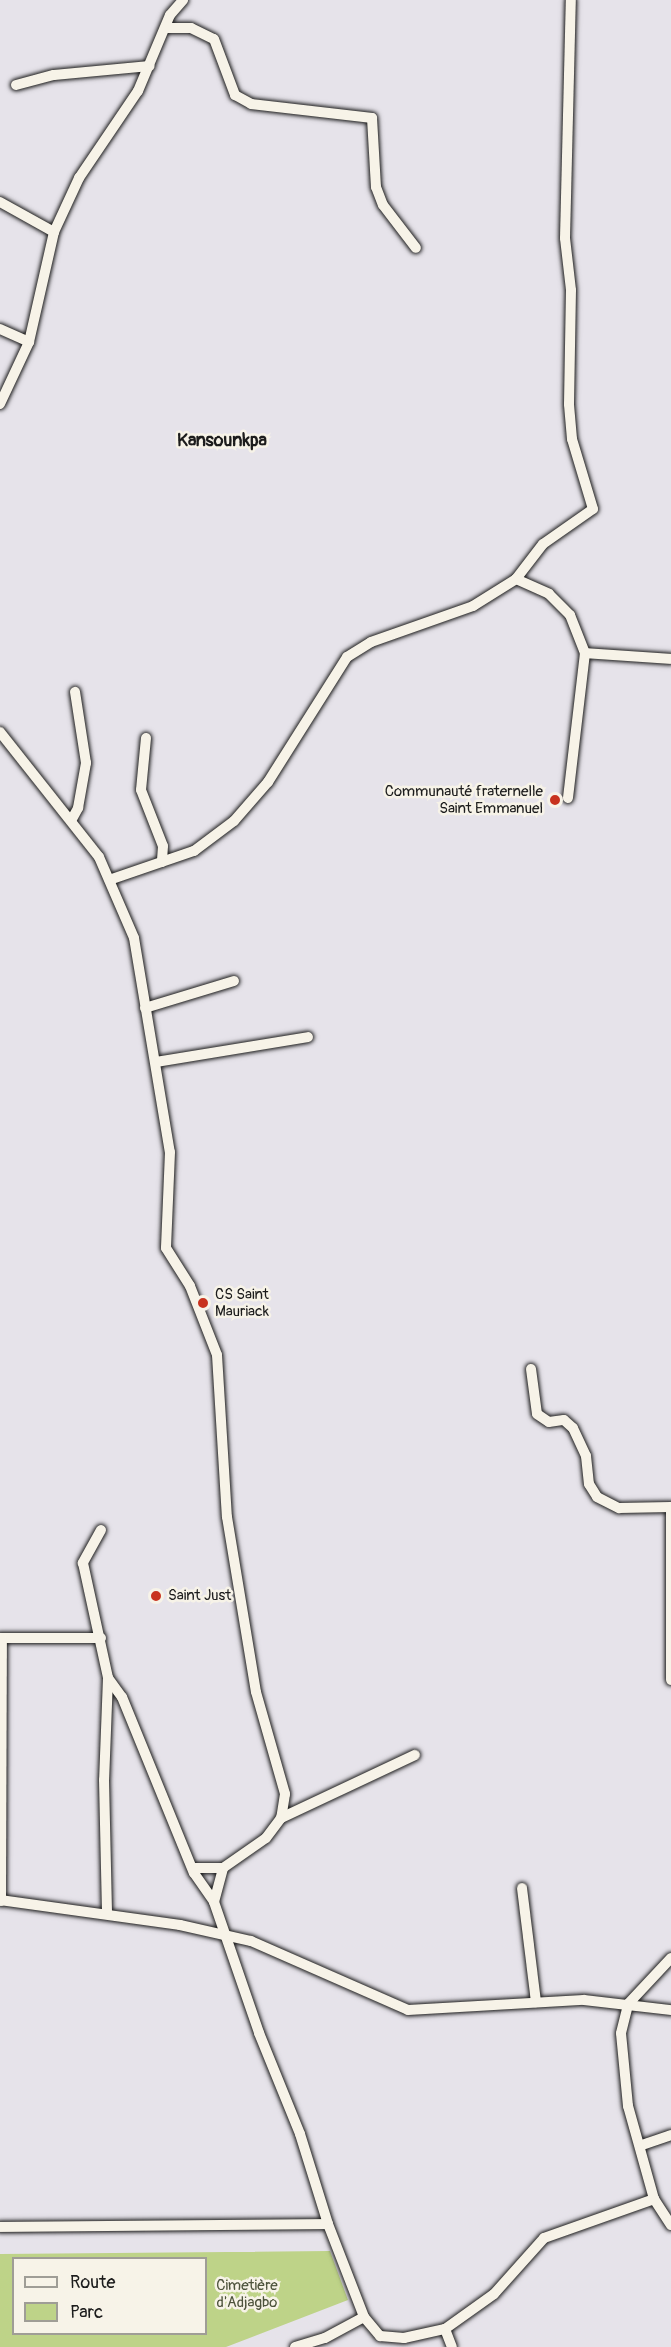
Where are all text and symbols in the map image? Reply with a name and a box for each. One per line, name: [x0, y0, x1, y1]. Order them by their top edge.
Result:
district label: Kansounkpa: [177, 430, 267, 452]
place label: Communauté fraternelle Saint Emmanuel: [385, 782, 543, 817]
marker: Communauté fraternelle Saint Emmanuel: [548, 793, 562, 807]
place label: CS Saint Mauriack: [215, 1285, 269, 1320]
marker: CS Saint Mauriack: [196, 1296, 210, 1310]
place label: Saint Just: [168, 1587, 231, 1605]
marker: Saint Just: [149, 1589, 163, 1603]
legend: [12, 2257, 207, 2335]
text: Route: [70, 2271, 115, 2294]
park label: Cimetière d'Adjagbo: [216, 2276, 278, 2311]
text: Parc: [70, 2301, 103, 2324]

